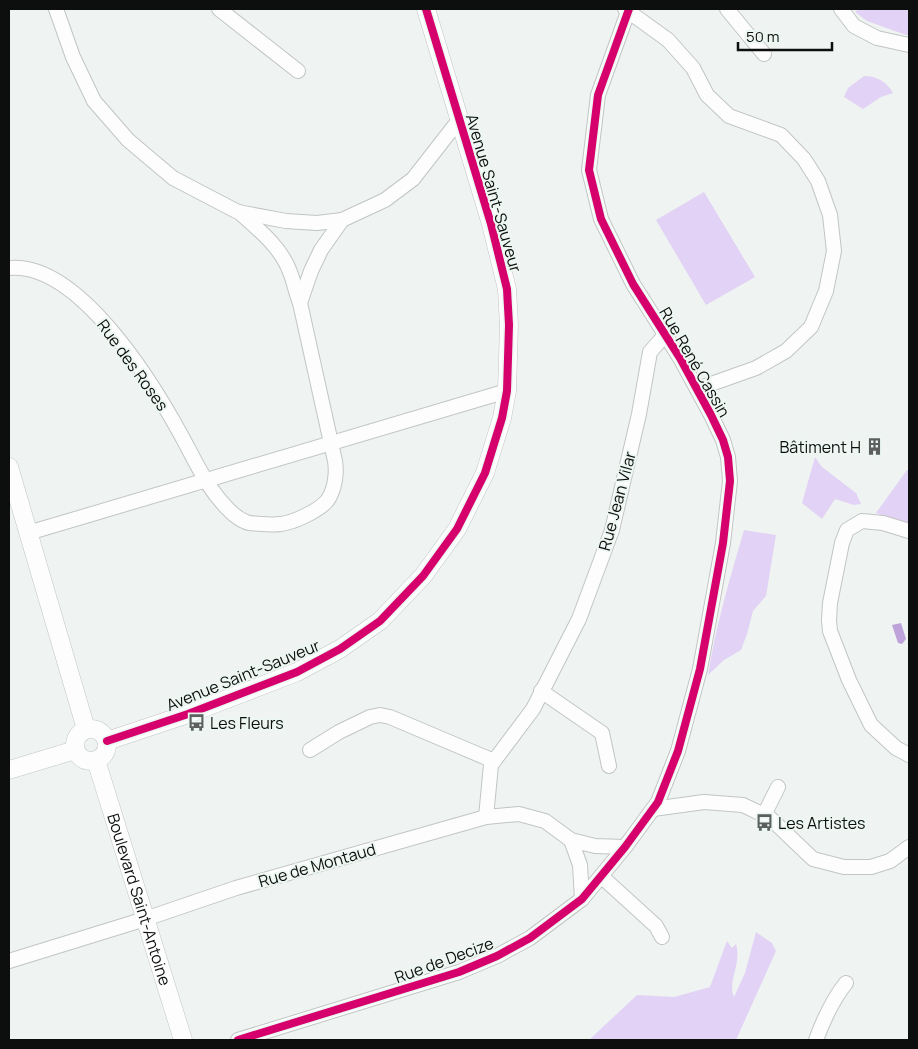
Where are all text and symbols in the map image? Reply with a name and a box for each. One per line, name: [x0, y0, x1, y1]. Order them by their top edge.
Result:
scale bar: [738, 20, 832, 52]
text: 50 m: [746, 26, 780, 47]
street label: Avenue Saint-Sauveur: [461, 111, 527, 275]
street label: Rue René Cassin: [655, 303, 735, 421]
street label: Rue des Roses: [92, 315, 174, 415]
place label: Bâtiment H: [779, 436, 861, 458]
building icon: Bâtiment H: [865, 437, 885, 457]
street label: Rue Jean Vilar: [593, 449, 641, 553]
street label: Avenue Saint-Sauveur: [163, 634, 323, 716]
place label: Les Fleurs: [210, 712, 284, 734]
bus stop icon: Les Fleurs: [186, 713, 206, 733]
street label: Boulevard Saint-Antoine: [102, 811, 176, 988]
place label: Les Artistes: [778, 812, 865, 834]
bus stop icon: Les Artistes: [754, 813, 774, 833]
street label: Rue de Montaud: [256, 838, 378, 892]
street label: Rue de Decize: [391, 932, 497, 988]

